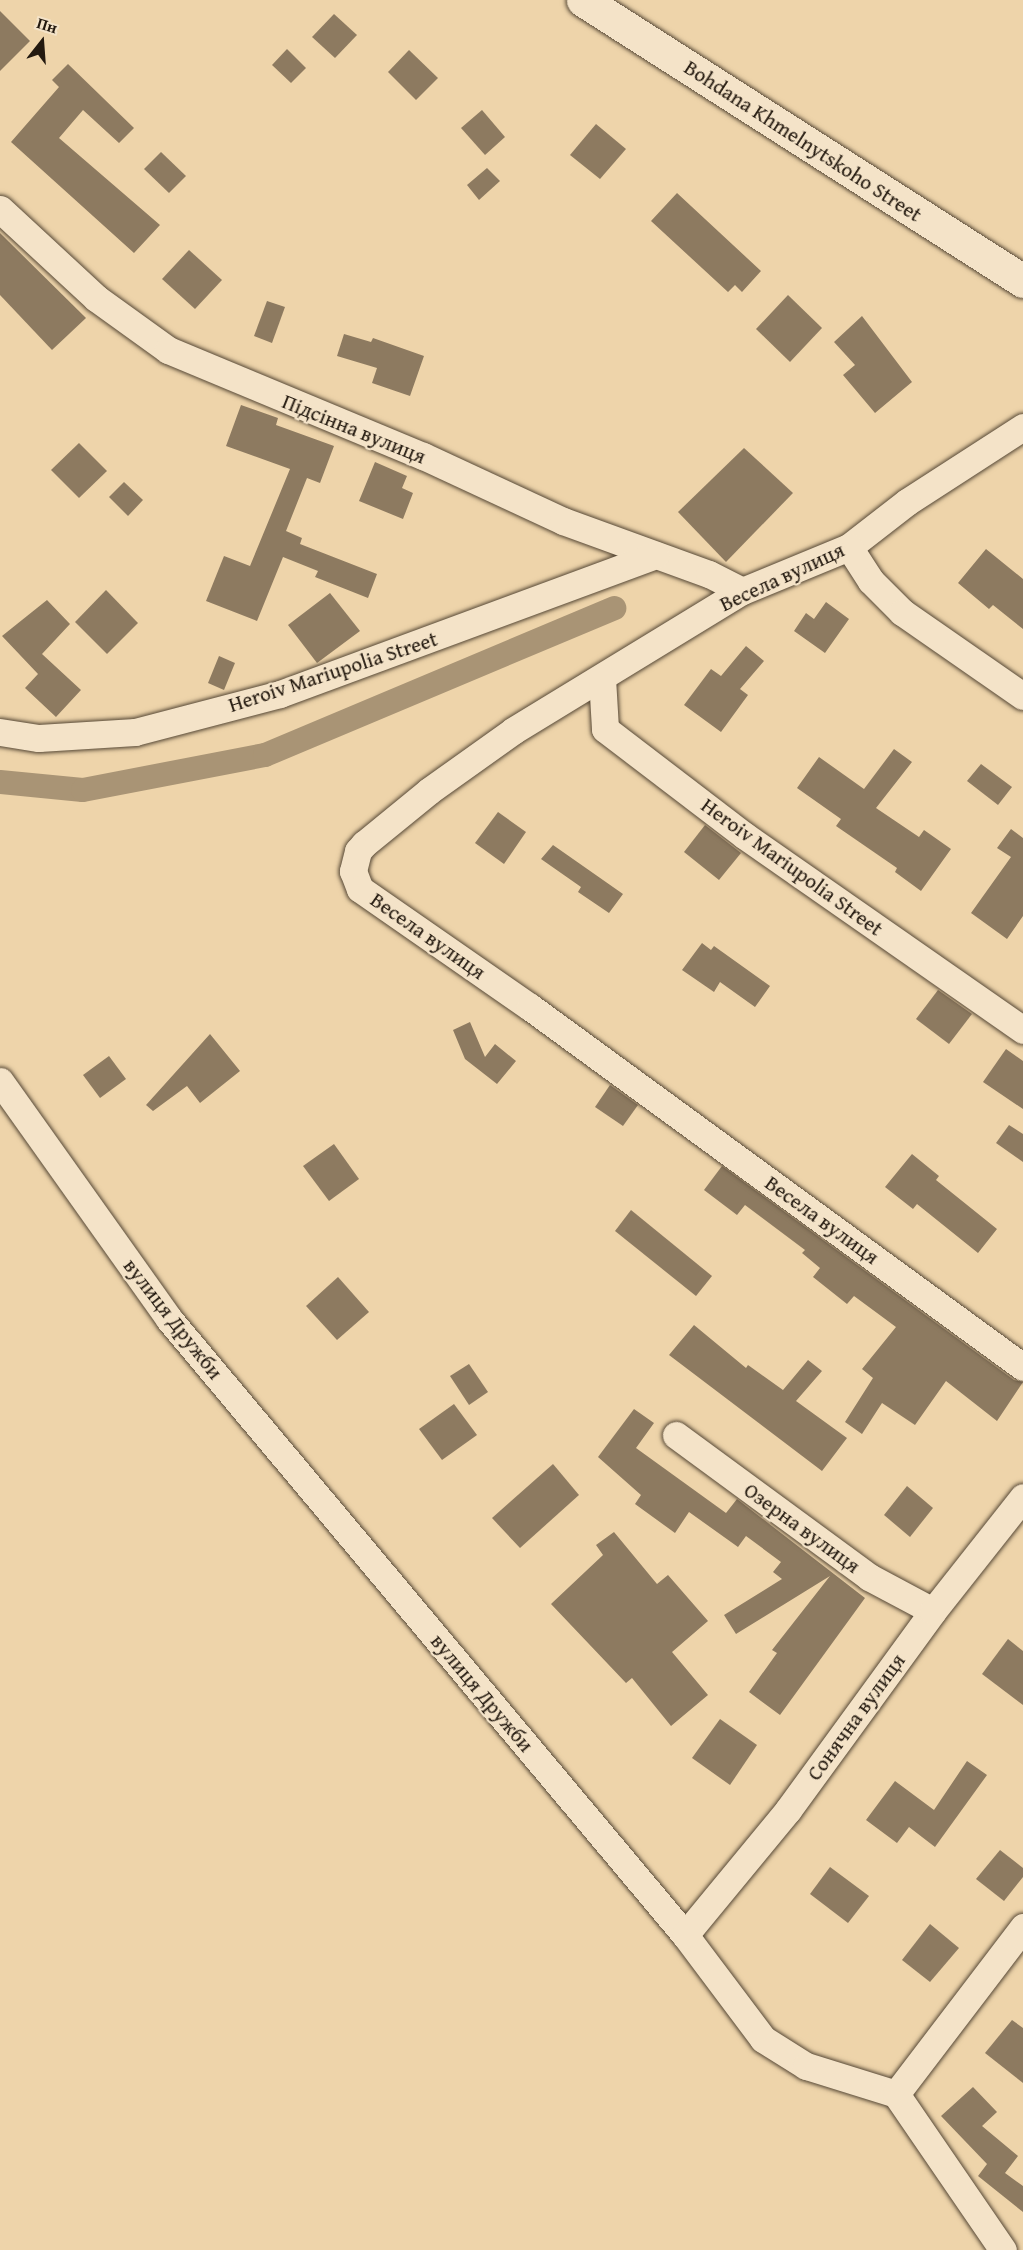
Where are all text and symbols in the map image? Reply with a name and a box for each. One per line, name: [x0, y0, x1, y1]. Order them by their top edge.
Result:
text: Пн: [34, 10, 61, 39]
north arrow: [12, 12, 72, 72]
street label: Bohdana Khmelnytskoho Street: [679, 55, 927, 227]
street label: Підсінна вулиця: [279, 389, 429, 469]
street label: Весела вулиця: [716, 537, 848, 617]
street label: Heroiv Mariupolia Street: [225, 626, 441, 718]
street label: Heroiv Mariupolia Street: [696, 793, 888, 941]
street label: Весела вулиця: [366, 887, 490, 985]
street label: Весела вулиця: [760, 1170, 884, 1270]
street label: вулиця Дружби: [118, 1254, 228, 1384]
street label: Озерна вулиця: [739, 1477, 865, 1579]
street label: вулиця Дружби: [425, 1629, 539, 1757]
street label: Сонячна вулиця: [802, 1649, 910, 1785]

